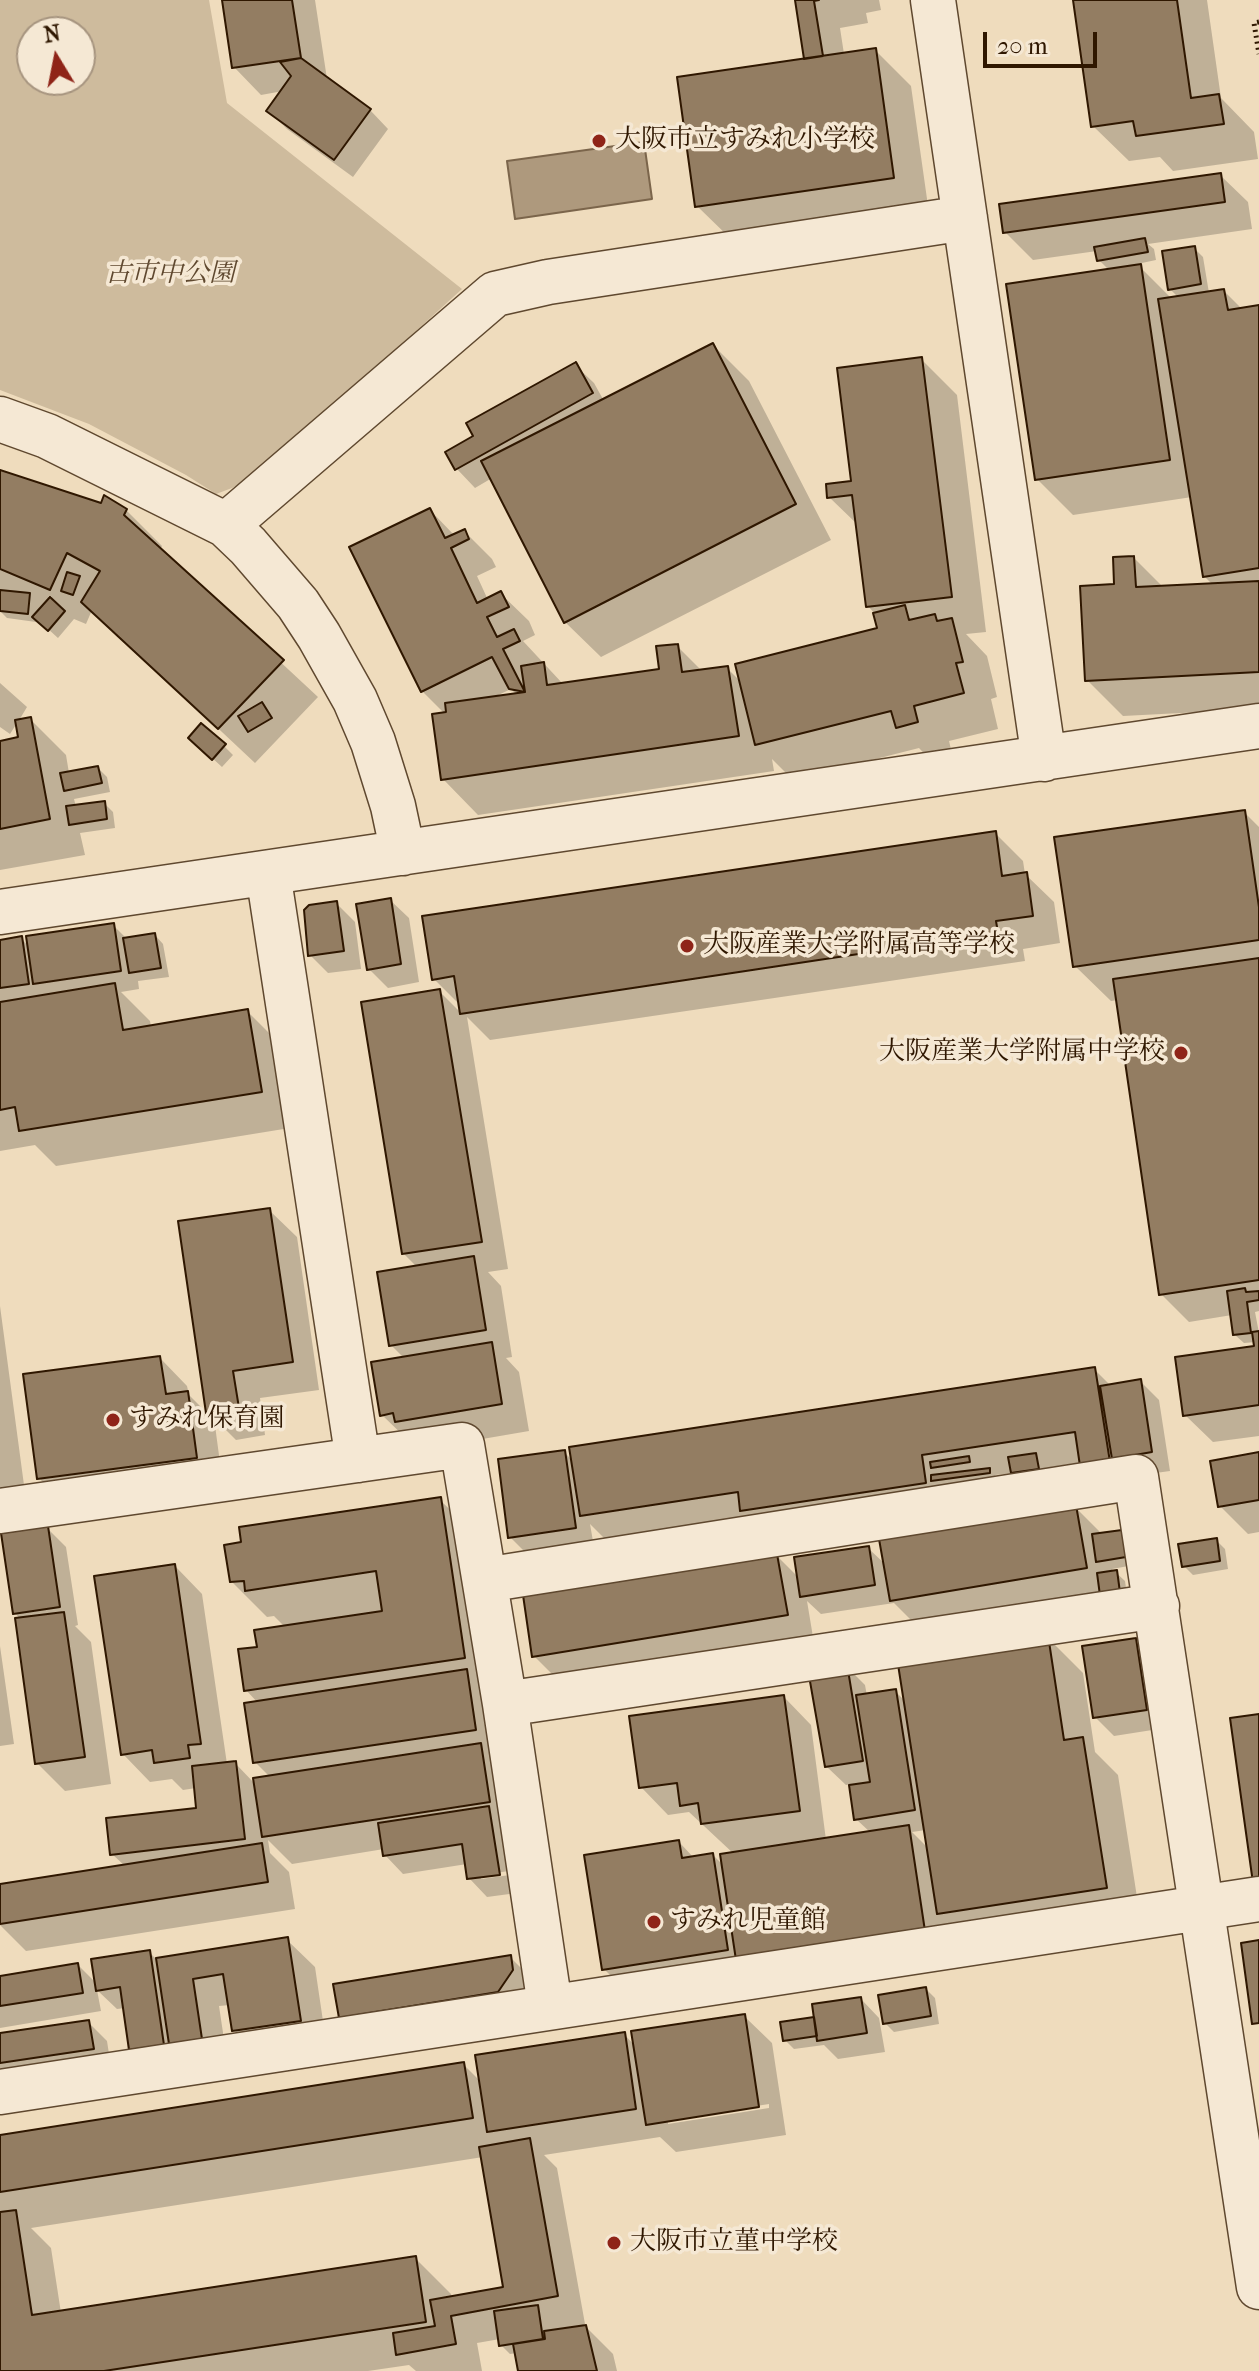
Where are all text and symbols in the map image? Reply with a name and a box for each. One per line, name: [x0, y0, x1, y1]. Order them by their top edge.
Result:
north arrow: [16, 16, 96, 96]
scale bar: [987, 16, 1101, 66]
text: N: [42, 20, 63, 49]
text: 20 m: [997, 32, 1048, 60]
place label: 大阪市立すみれ小学校: [615, 125, 875, 157]
marker: 大阪市立すみれ小学校: [590, 132, 608, 150]
park label: 古市中公園: [105, 259, 235, 291]
place label: 大阪産業大学附属高等学校: [703, 930, 1015, 962]
marker: 大阪産業大学附属高等学校: [678, 937, 696, 955]
place label: 大阪産業大学附属中学校: [879, 1037, 1165, 1069]
marker: 大阪産業大学附属中学校: [1172, 1044, 1190, 1062]
place label: すみれ保育園: [129, 1404, 285, 1436]
marker: すみれ保育園: [104, 1411, 122, 1429]
place label: すみれ児童館: [670, 1906, 826, 1938]
marker: すみれ児童館: [645, 1913, 663, 1931]
place label: 大阪市立菫中学校: [630, 2227, 838, 2259]
marker: 大阪市立菫中学校: [605, 2234, 623, 2252]

